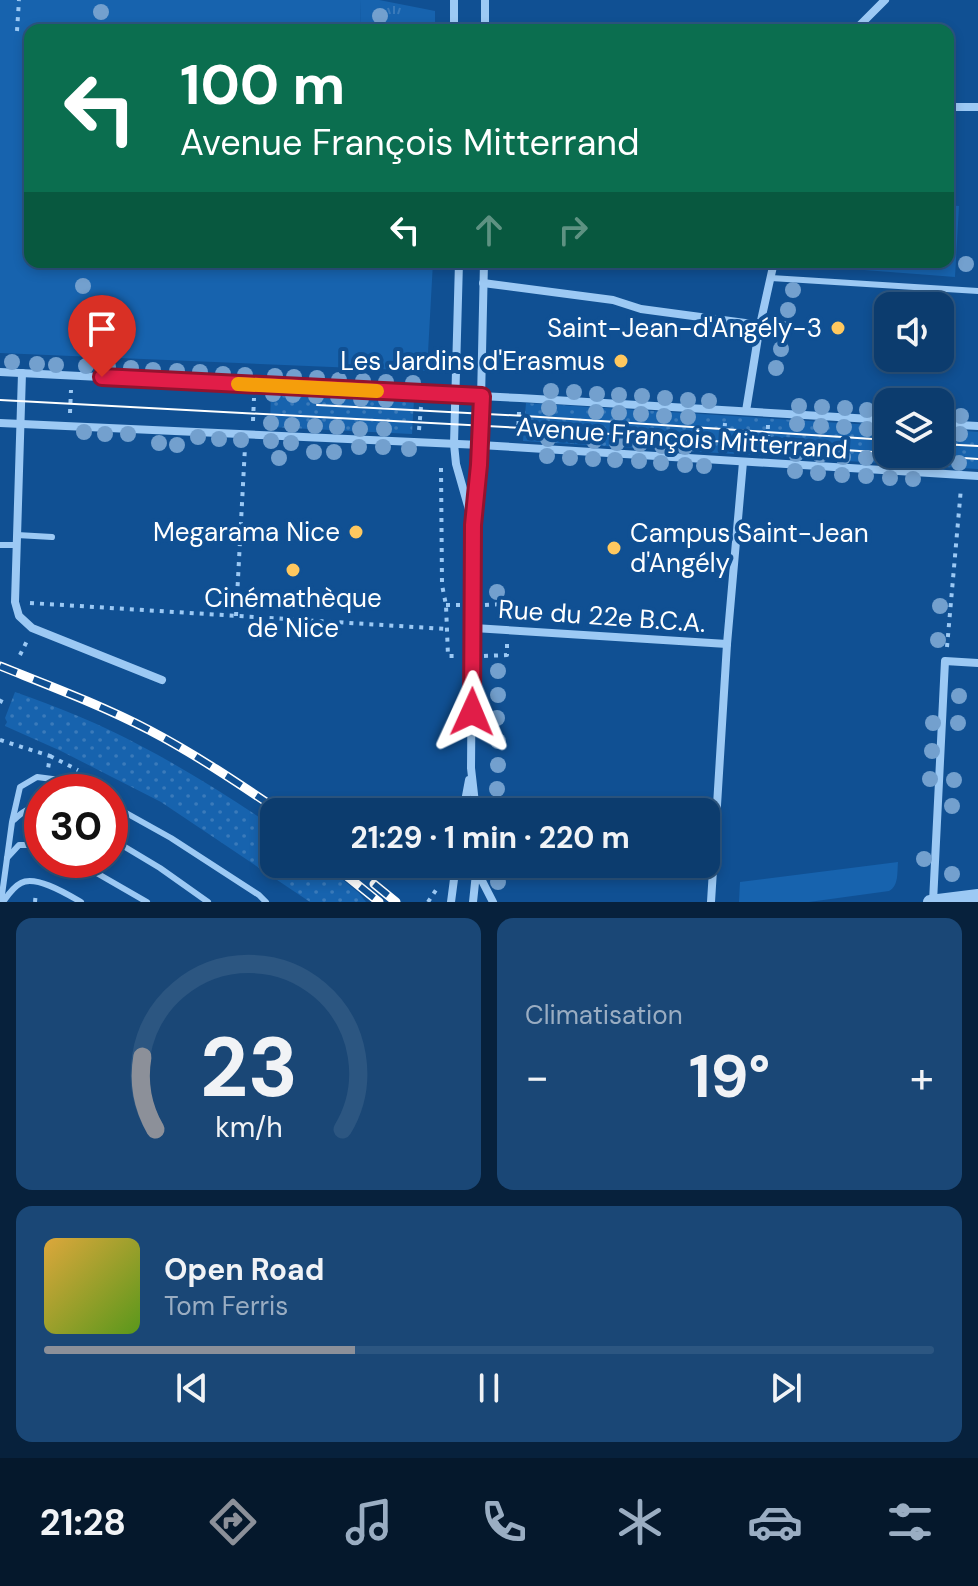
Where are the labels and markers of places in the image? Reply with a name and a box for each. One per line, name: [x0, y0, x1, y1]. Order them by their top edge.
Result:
pin: [68, 295, 136, 377]
place label: Saint-Jean-d'Angély-3: [547, 311, 822, 345]
marker: Saint-Jean-d'Angély-3: [829, 319, 847, 337]
place label: Les Jardins d'Erasmus: [340, 344, 605, 378]
marker: Les Jardins d'Erasmus: [612, 352, 630, 370]
place label: Megarama Nice: [153, 515, 340, 549]
place label: Campus Saint-Jean d'Angély: [630, 516, 869, 580]
marker: Megarama Nice: [347, 523, 365, 541]
marker: Campus Saint-Jean d'Angély: [605, 539, 623, 557]
marker: Cinémathèque de Nice: [284, 561, 302, 579]
place label: Cinémathèque de Nice: [204, 581, 382, 645]

